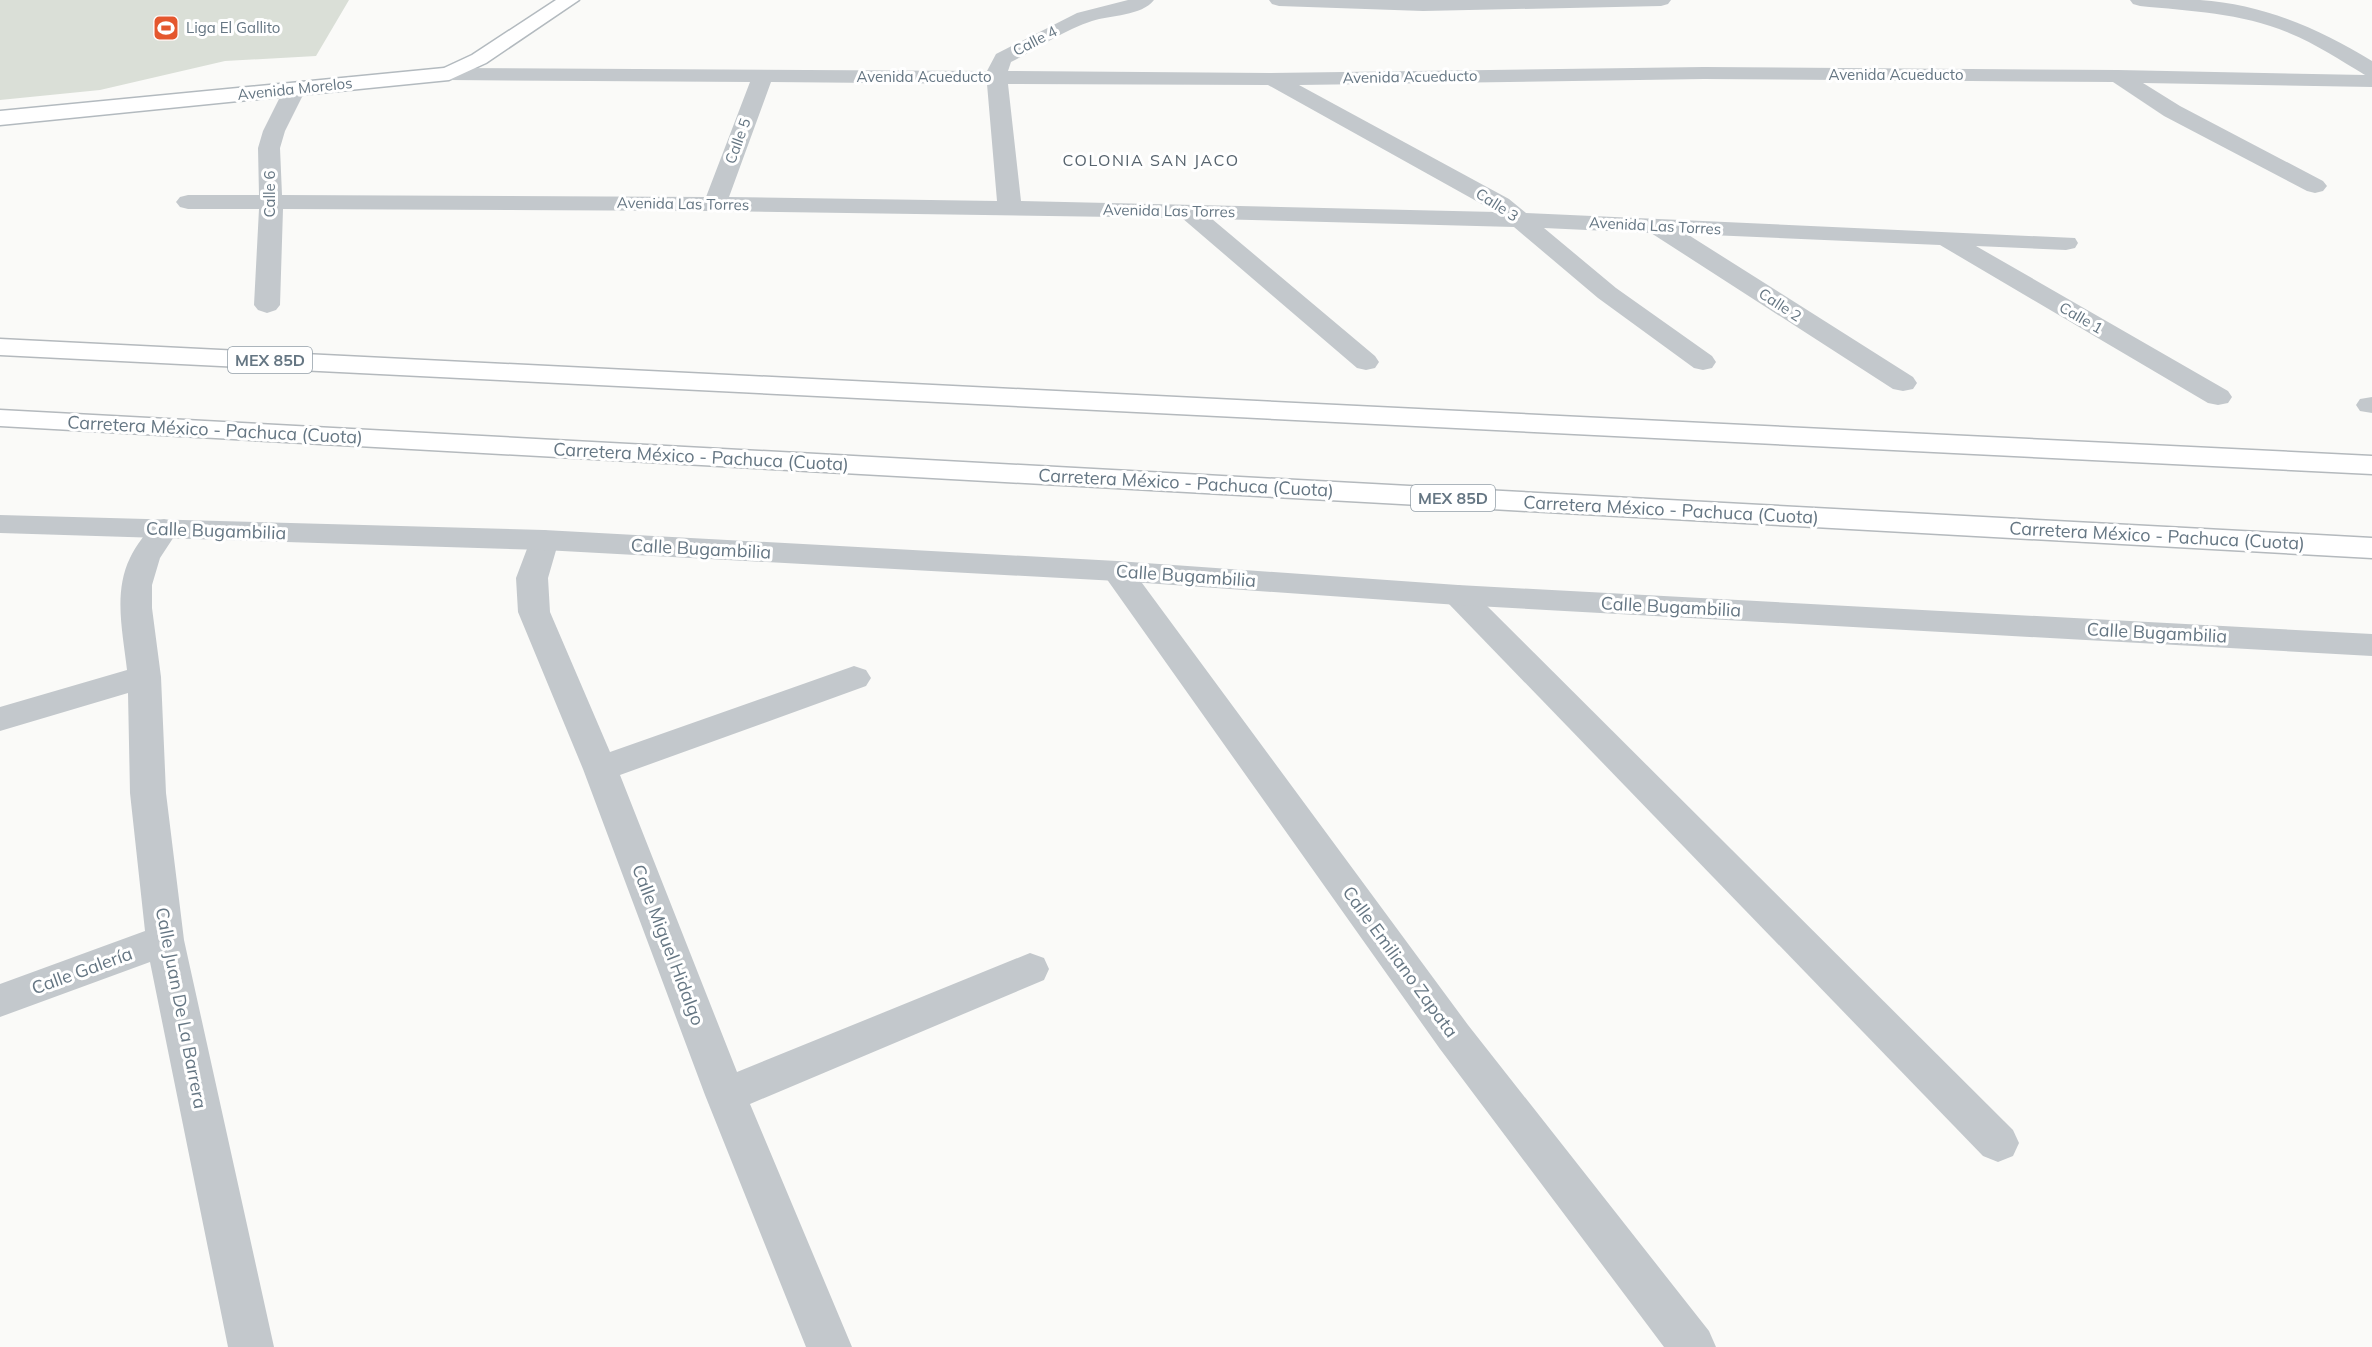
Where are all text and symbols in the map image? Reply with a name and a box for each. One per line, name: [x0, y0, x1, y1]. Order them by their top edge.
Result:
sports icon: Liga El Gallito: [151, 13, 181, 43]
place label: Liga El Gallito: [186, 18, 280, 37]
street label: Calle 4: [1009, 21, 1060, 60]
street label: Avenida Acueducto: [1829, 65, 1963, 84]
street label: Avenida Acueducto: [1342, 66, 1478, 87]
street label: Avenida Acueducto: [857, 67, 991, 86]
street label: Avenida Morelos: [237, 73, 353, 104]
street label: Calle 5: [721, 115, 755, 166]
district label: COLONIA SAN JACO: [1062, 150, 1240, 170]
street label: Calle 6: [260, 170, 279, 218]
street label: Calle 3: [1472, 184, 1522, 225]
street label: Avenida Las Torres: [617, 193, 749, 214]
street label: Avenida Las Torres: [1103, 200, 1235, 221]
street label: Avenida Las Torres: [1588, 213, 1722, 238]
street label: Calle 2: [1755, 284, 1805, 325]
street label: Calle 1: [2056, 298, 2106, 338]
road number: MEX 85D: [228, 347, 312, 373]
street label: Carretera México - Pachuca (Cuota): [67, 410, 363, 449]
street label: Carretera México - Pachuca (Cuota): [553, 437, 849, 476]
street label: Carretera México - Pachuca (Cuota): [1038, 463, 1334, 502]
road number: MEX 85D: [1411, 485, 1495, 511]
street label: Carretera México - Pachuca (Cuota): [1523, 490, 1819, 529]
street label: Carretera México - Pachuca (Cuota): [2009, 516, 2305, 555]
street label: Calle Bugambilia: [145, 517, 287, 544]
street label: Calle Bugambilia: [630, 533, 772, 564]
street label: Calle Bugambilia: [1115, 559, 1257, 592]
street label: Calle Bugambilia: [1600, 591, 1742, 622]
street label: Calle Bugambilia: [2086, 617, 2228, 648]
street label: Calle Miguel Hidalgo: [627, 861, 710, 1029]
street label: Calle Emiliano Zapata: [1338, 882, 1463, 1042]
street label: Calle Juan De La Barrera: [151, 905, 212, 1110]
street label: Calle Galería: [28, 942, 135, 999]

